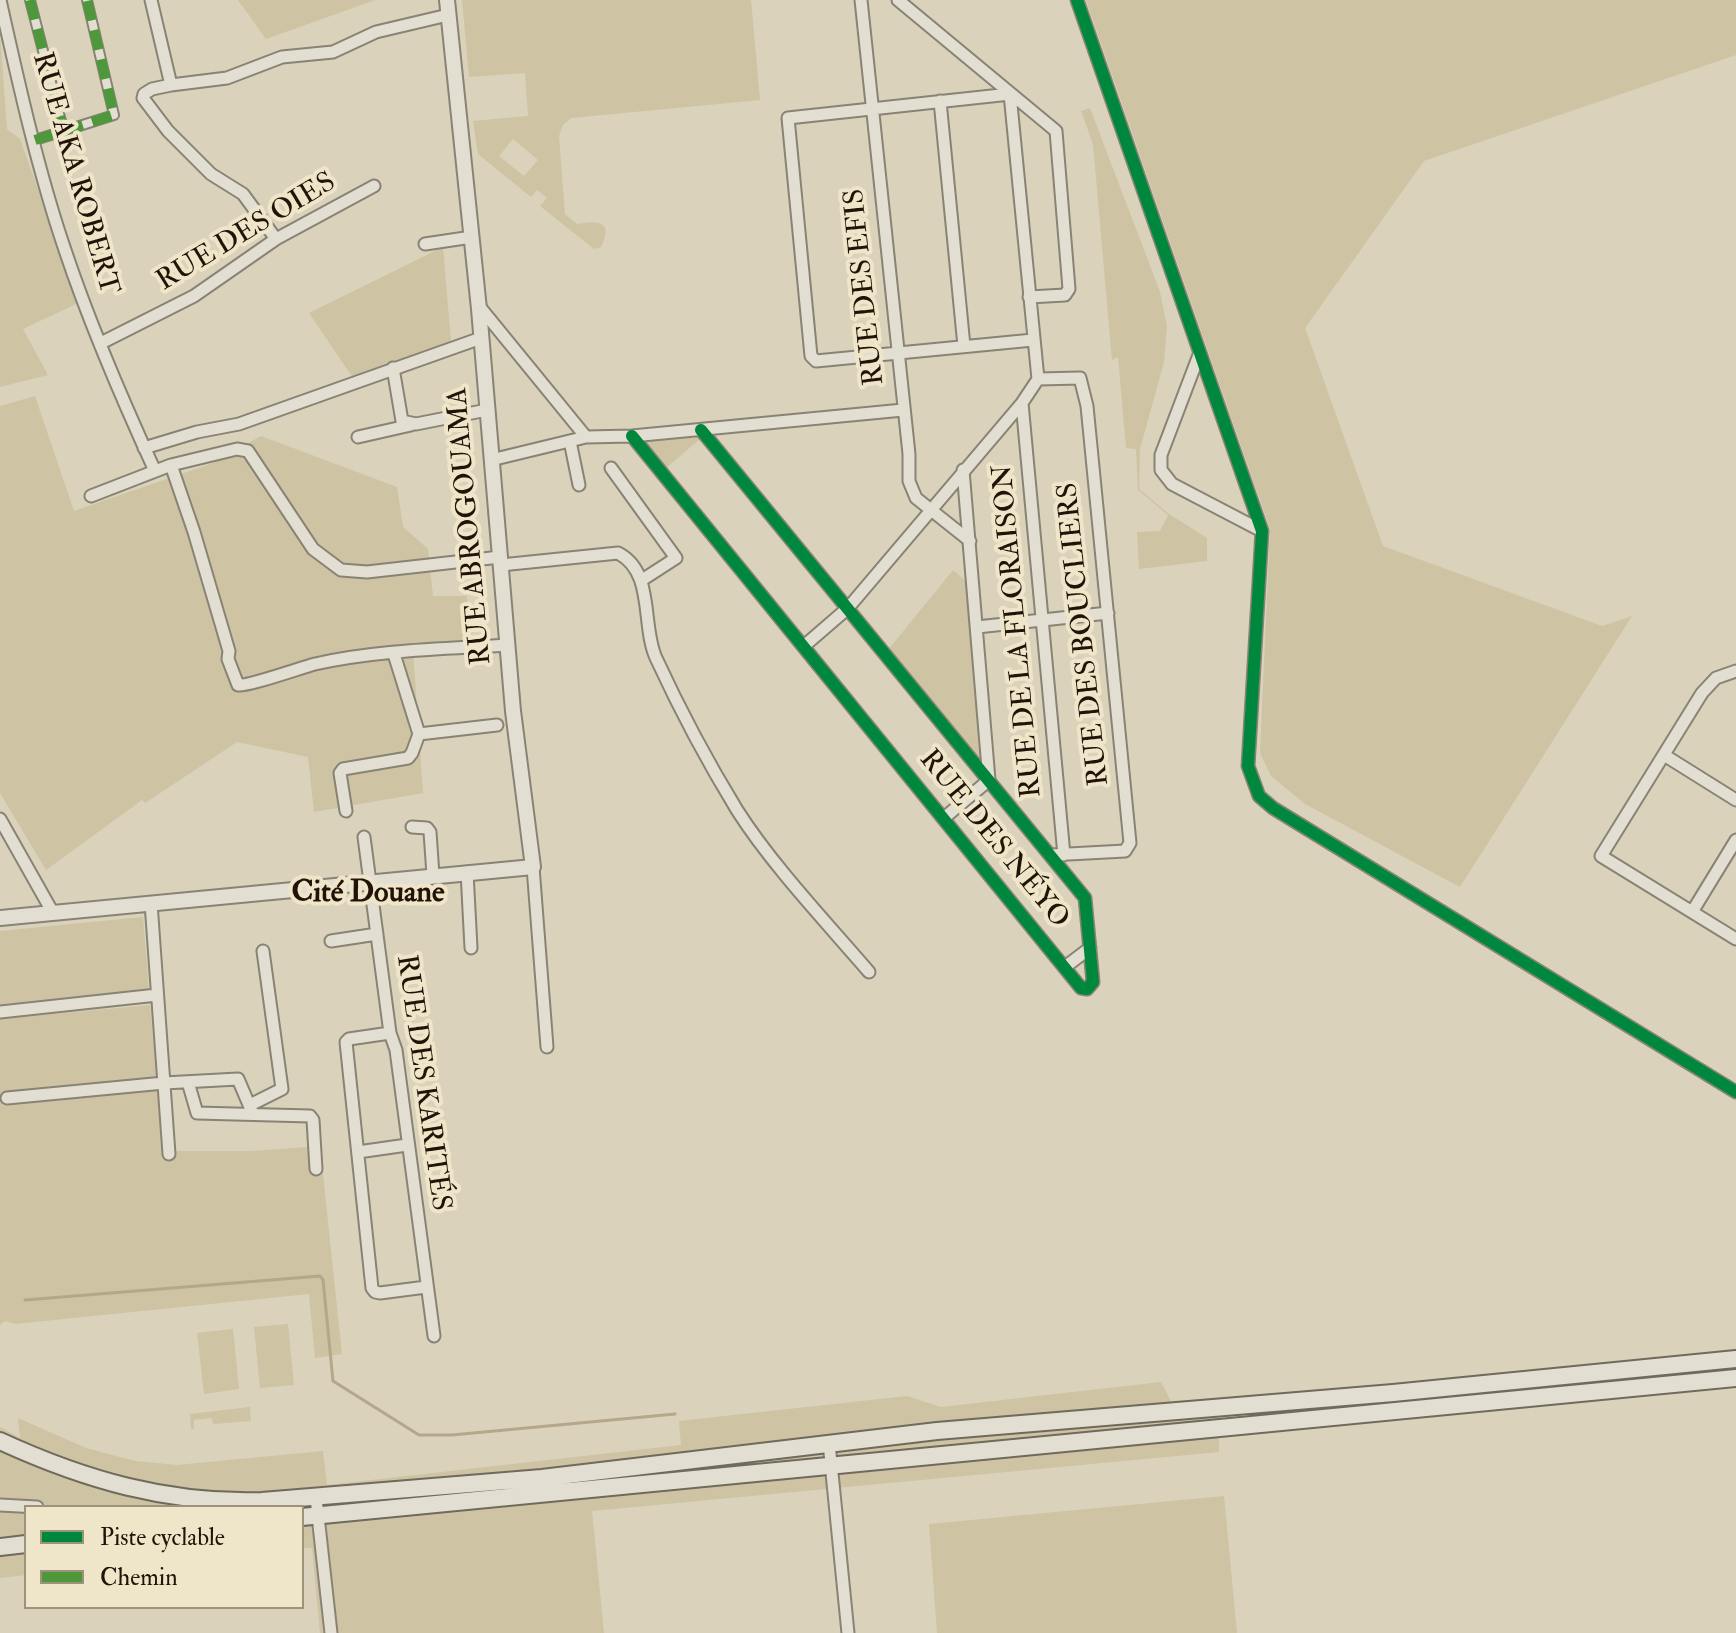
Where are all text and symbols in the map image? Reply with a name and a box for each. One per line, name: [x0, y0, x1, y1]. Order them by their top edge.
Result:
street label: RUE AKA ROBERT: [23, 49, 125, 299]
street label: RUE DES OIES: [152, 166, 342, 300]
street label: RUE DES EFIS: [839, 187, 893, 387]
street label: RUE ABROGOUAMA: [442, 386, 500, 666]
street label: RUE DE LA FLORAISON: [988, 463, 1050, 799]
street label: RUE DES BOUCLIERS: [1052, 481, 1118, 787]
street label: RUE DES NÉYO: [911, 744, 1075, 936]
district label: Cité Douane: [292, 877, 444, 913]
street label: RUE DES KARITÉS: [387, 953, 457, 1213]
legend: [24, 1505, 304, 1609]
text: Piste cyclable: [100, 1522, 225, 1553]
text: Chemin: [100, 1562, 178, 1593]

